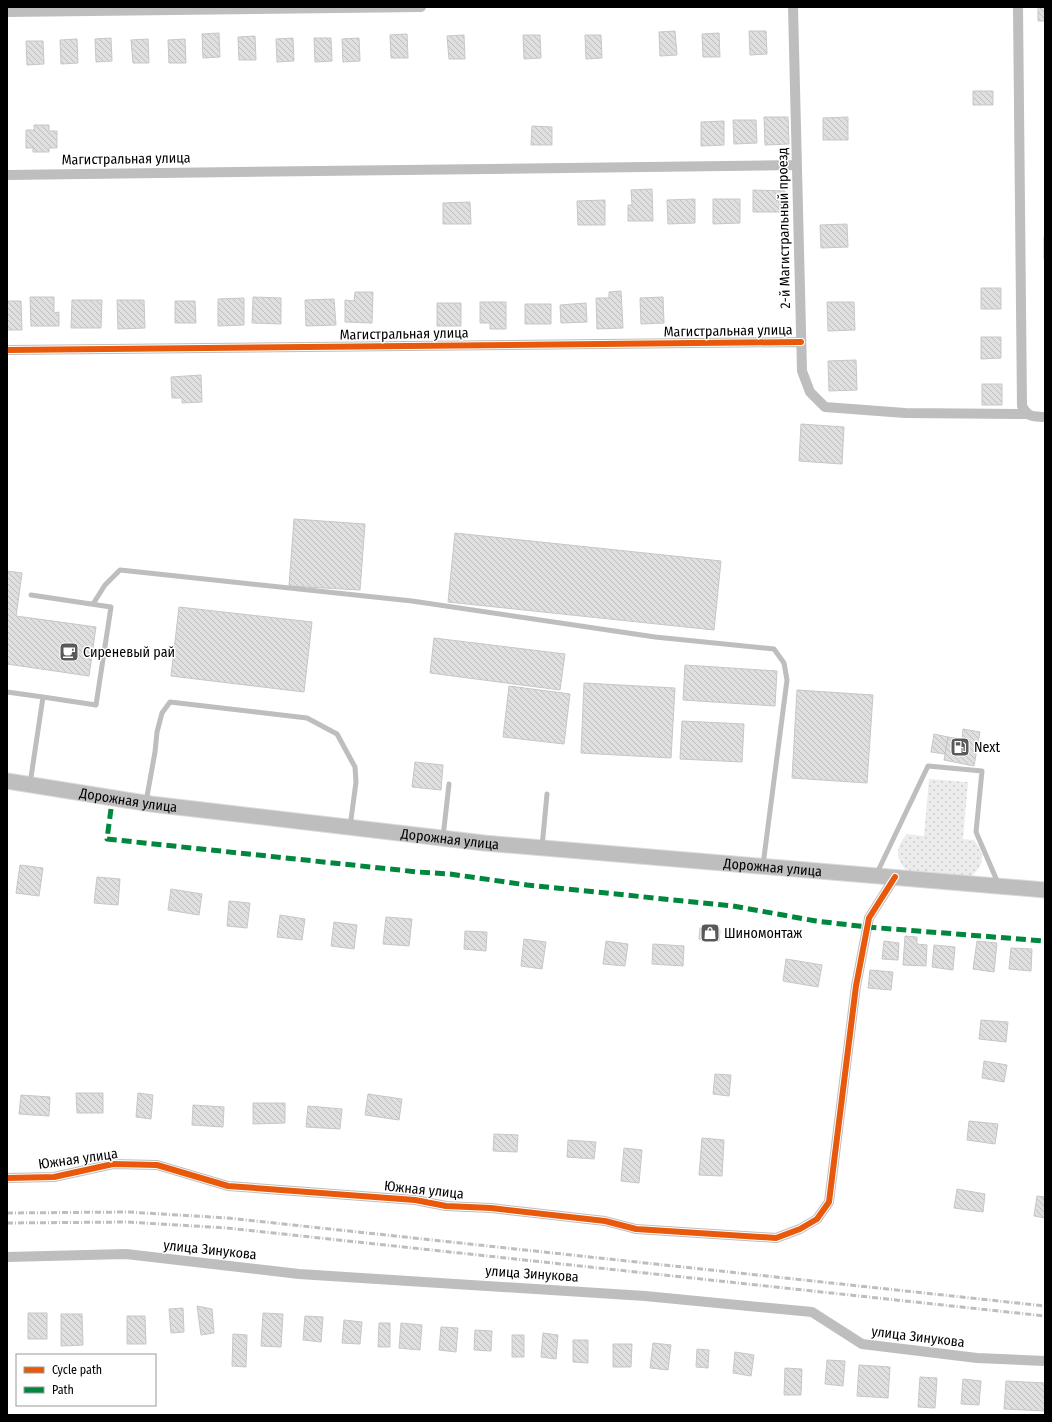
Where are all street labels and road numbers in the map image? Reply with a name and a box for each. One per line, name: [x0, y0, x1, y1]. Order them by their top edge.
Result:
street label: 2-й Магистральный проезд: [774, 147, 794, 309]
street label: Магистральная улица: [61, 149, 191, 169]
street label: Магистральная улица: [663, 321, 793, 341]
street label: Магистральная улица: [339, 324, 469, 344]
street label: Дорожная улица: [77, 784, 178, 816]
street label: Дорожная улица: [399, 825, 500, 853]
street label: Дорожная улица: [722, 855, 823, 880]
street label: Южная улица: [37, 1145, 119, 1173]
street label: Южная улица: [383, 1177, 465, 1203]
street label: улица Зинукова: [162, 1237, 258, 1263]
street label: улица Зинукова: [485, 1262, 580, 1286]
street label: улица Зинукова: [870, 1323, 966, 1351]

